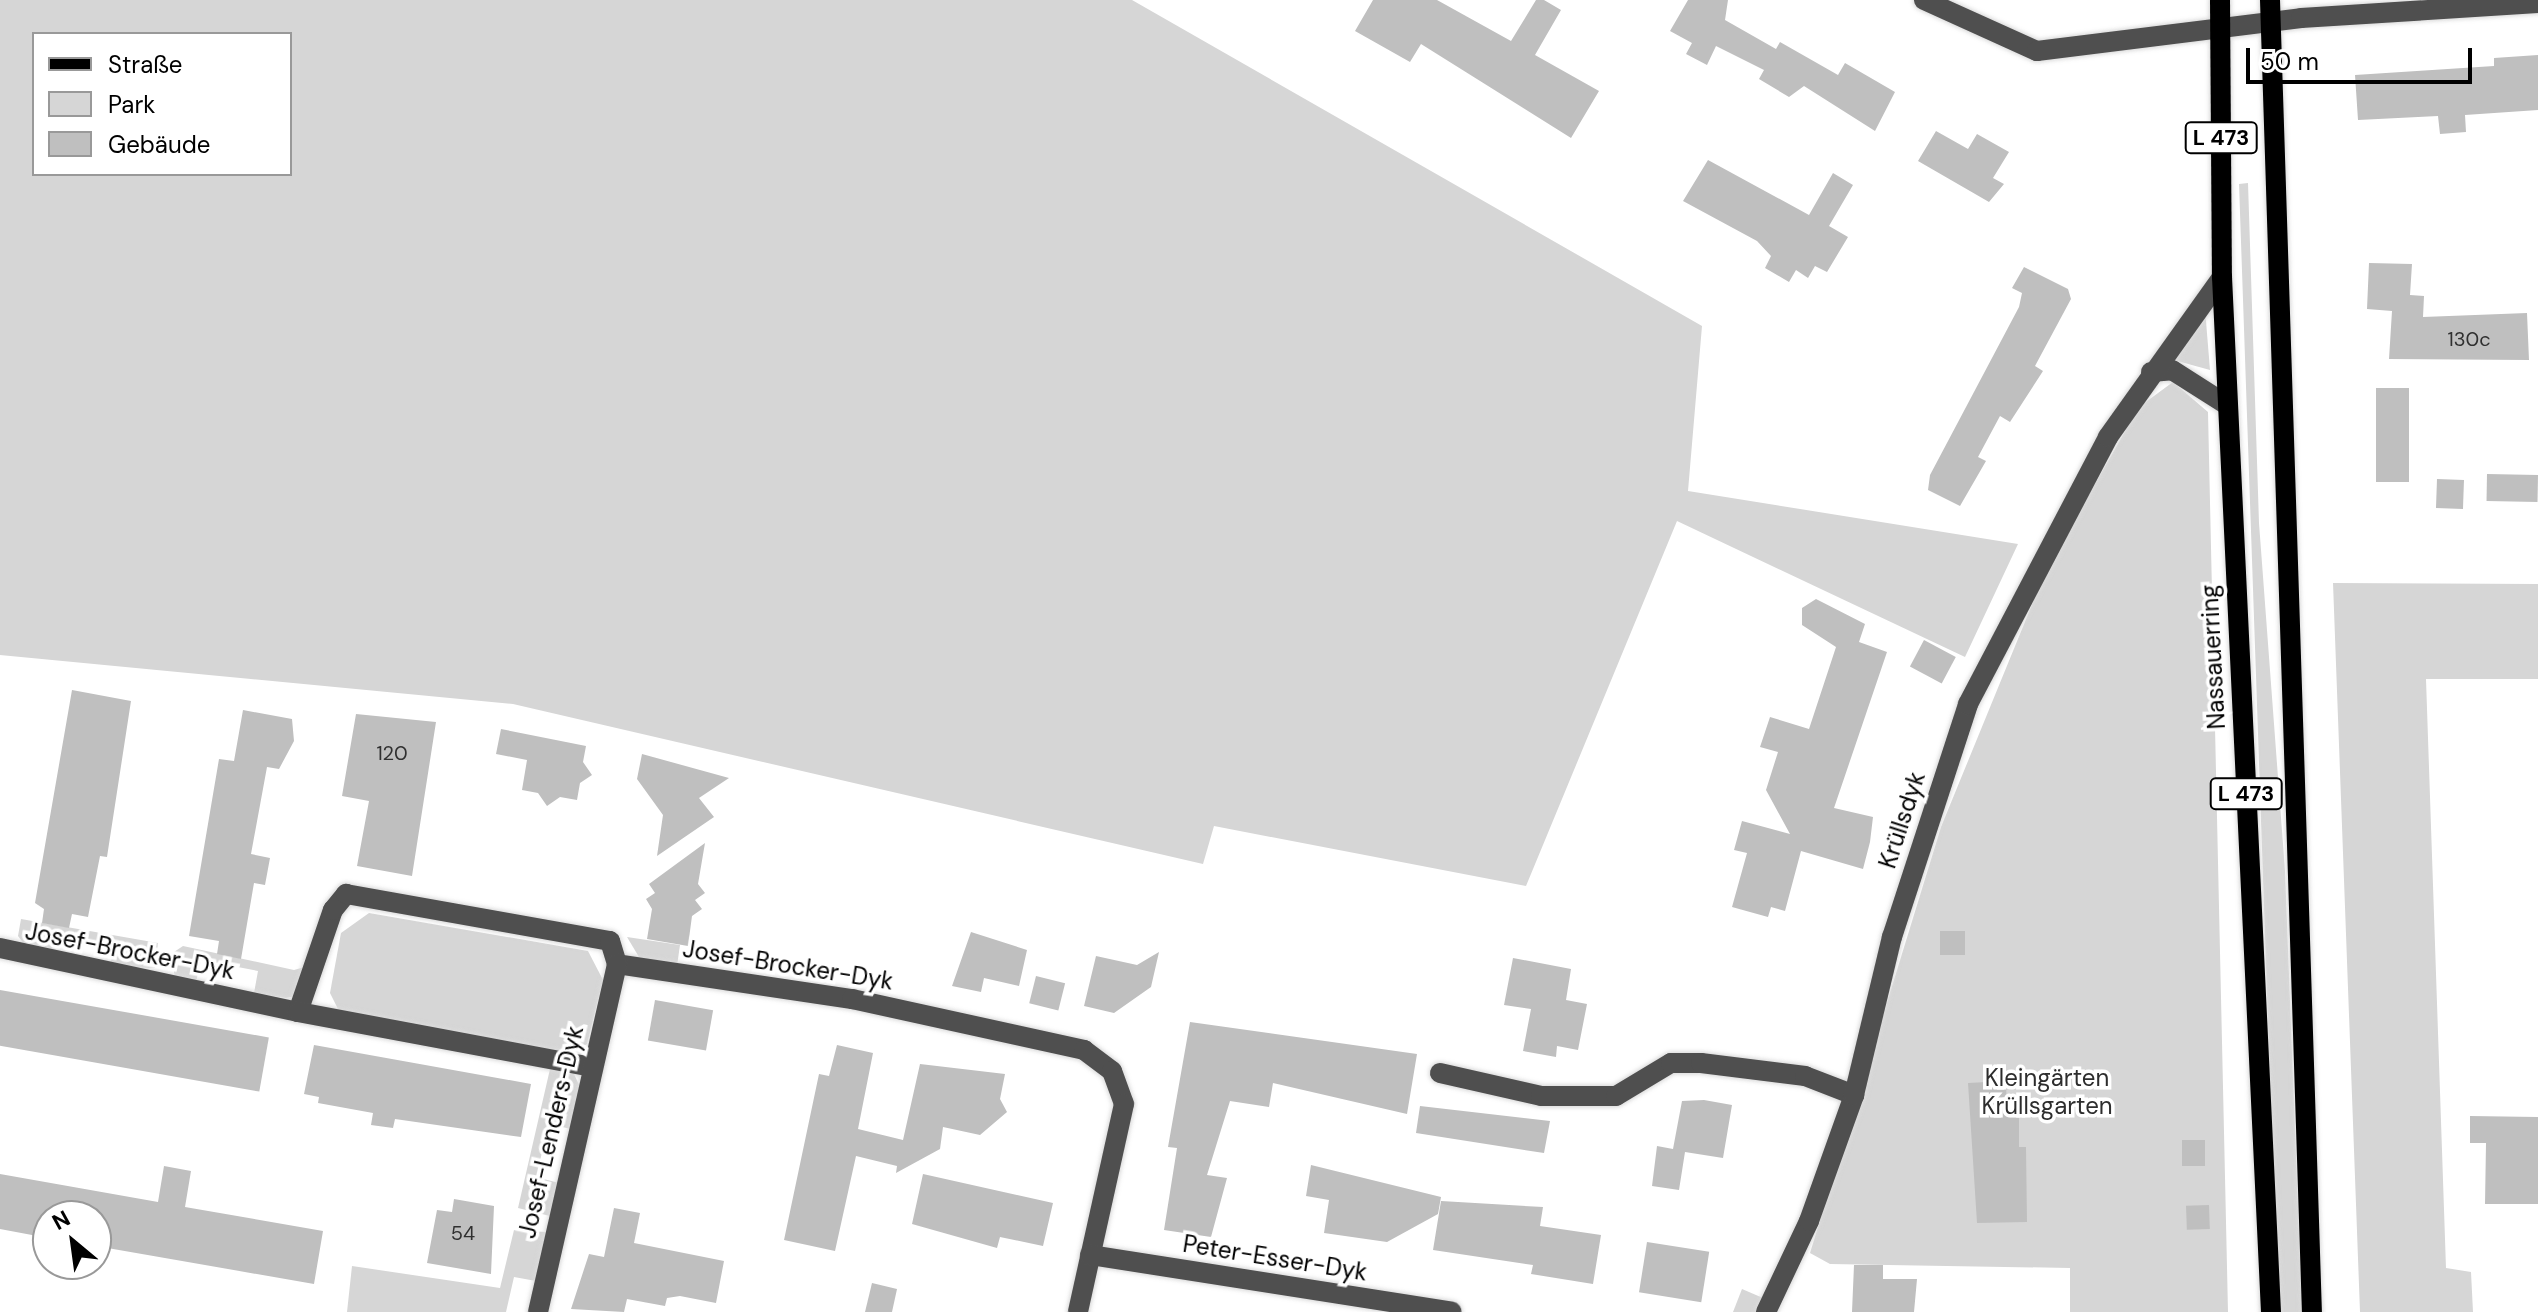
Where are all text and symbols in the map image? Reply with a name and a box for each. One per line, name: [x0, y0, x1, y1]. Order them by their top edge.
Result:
legend: [32, 32, 292, 176]
scale bar: [2250, 32, 2476, 82]
text: 50 m: [2260, 46, 2319, 77]
text: Straße: [108, 49, 182, 80]
text: Park: [108, 89, 155, 120]
road number: L 473: [2183, 120, 2259, 156]
text: Gebäude: [108, 129, 210, 160]
house number: 130c: [2447, 327, 2491, 351]
street label: Nassauerring: [2195, 584, 2231, 730]
house number: 120: [376, 741, 408, 765]
street label: Krüllsdyk: [1873, 768, 1931, 872]
road number: L 473: [2208, 776, 2284, 812]
street label: Josef-Brocker-Dyk: [23, 917, 237, 985]
street label: Josef-Brocker-Dyk: [681, 934, 895, 996]
street label: Josef-Lenders-Dyk: [513, 1023, 589, 1241]
park label: Kleingärten Krüllsgarten: [1981, 1064, 2113, 1120]
north arrow: [32, 1200, 112, 1280]
text: N: [47, 1204, 75, 1237]
house number: 54: [451, 1221, 475, 1245]
street label: Peter-Esser-Dyk: [1181, 1229, 1369, 1287]

